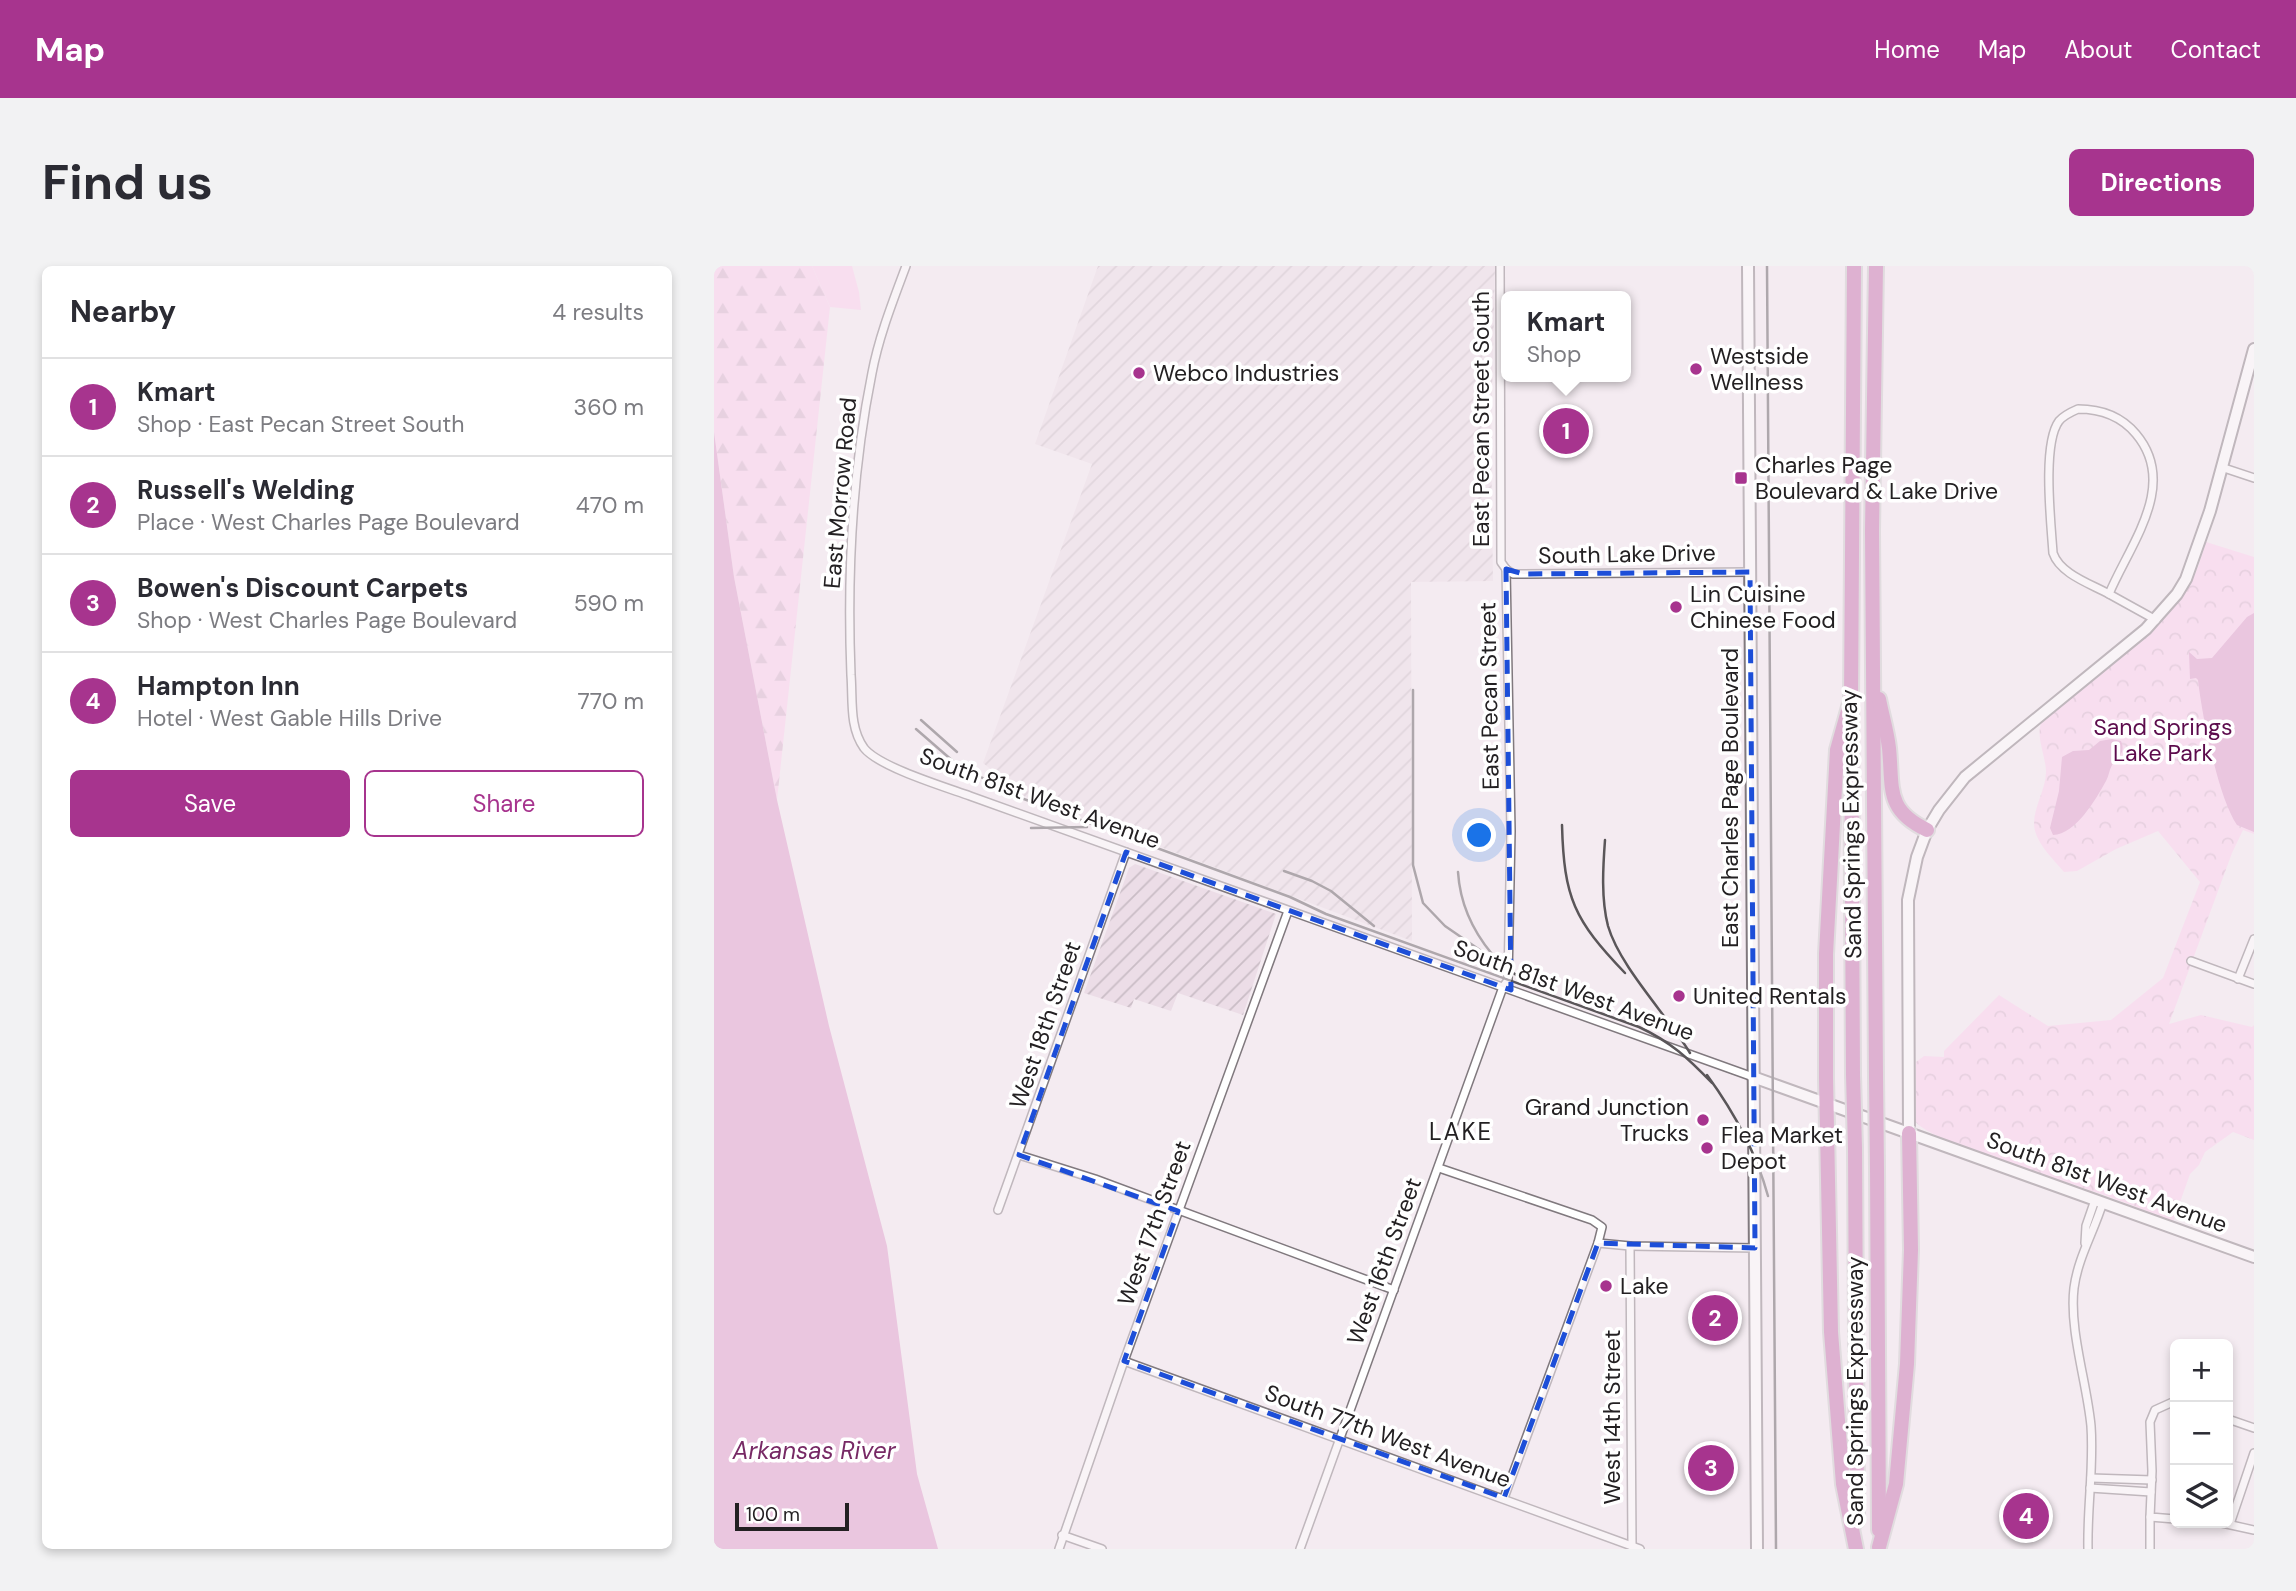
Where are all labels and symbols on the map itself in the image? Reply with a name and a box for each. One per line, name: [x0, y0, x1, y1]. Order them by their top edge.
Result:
street label: East Pecan Street South: [1466, 291, 1496, 547]
place label: Westside Wellness: [1710, 341, 1809, 397]
place label: Webco Industries: [1153, 358, 1339, 388]
marker: Westside Wellness: [1688, 361, 1704, 377]
marker: Webco Industries: [1131, 365, 1147, 381]
street label: East Morrow Road: [817, 396, 863, 590]
pin: 1: [1543, 405, 1589, 457]
place label: Charles Page Boulevard & Lake Drive: [1755, 450, 1998, 506]
marker: Charles Page Boulevard & Lake Drive: [1733, 470, 1749, 486]
street label: South Lake Drive: [1538, 537, 1716, 571]
place label: Lin Cuisine Chinese Food: [1690, 579, 1836, 635]
marker: Lin Cuisine Chinese Food: [1668, 599, 1684, 615]
street label: East Pecan Street: [1472, 602, 1506, 790]
street label: East Charles Page Boulevard: [1715, 648, 1745, 948]
street label: Sand Springs Expressway: [1834, 689, 1868, 959]
park label: Sand Springs Lake Park: [2094, 712, 2232, 768]
street label: South 81st West Avenue: [916, 740, 1164, 856]
your location: [1462, 818, 1496, 852]
street label: South 81st West Avenue: [1450, 932, 1698, 1048]
street label: West 18th Street: [1002, 937, 1088, 1113]
place label: United Rentals: [1693, 981, 1847, 1011]
marker: United Rentals: [1671, 988, 1687, 1004]
place label: Grand Junction Trucks: [1525, 1092, 1689, 1148]
marker: Grand Junction Trucks: [1695, 1112, 1711, 1128]
district label: LAKE: [1429, 1116, 1493, 1147]
place label: Flea Market Depot: [1721, 1120, 1843, 1176]
street label: South 81st West Avenue: [1983, 1124, 2231, 1240]
street label: West 17th Street: [1110, 1136, 1198, 1310]
marker: Flea Market Depot: [1699, 1140, 1715, 1156]
street label: West 16th Street: [1340, 1173, 1428, 1349]
street label: Sand Springs Expressway: [1840, 1256, 1870, 1526]
place label: Lake: [1620, 1271, 1668, 1301]
marker: Lake: [1598, 1278, 1614, 1294]
pin: 2: [1692, 1292, 1738, 1344]
street label: West 14th Street: [1597, 1329, 1627, 1505]
street label: South 77th West Avenue: [1261, 1377, 1515, 1495]
water label: Arkansas River: [731, 1435, 897, 1466]
pin: 3: [1688, 1442, 1734, 1494]
pin: 4: [2003, 1490, 2049, 1542]
scale bar: [735, 1500, 849, 1532]

